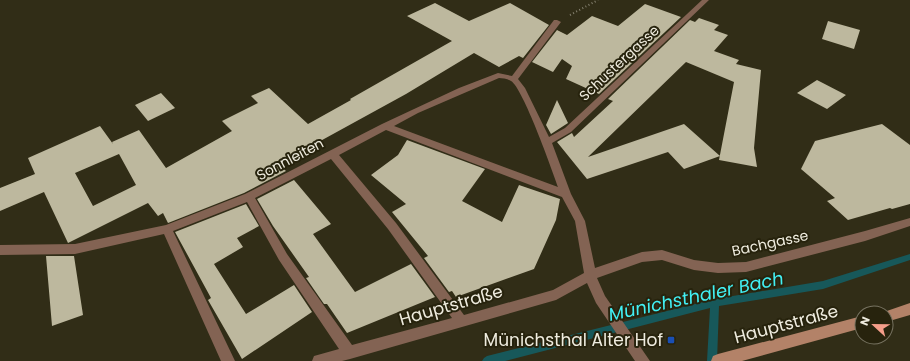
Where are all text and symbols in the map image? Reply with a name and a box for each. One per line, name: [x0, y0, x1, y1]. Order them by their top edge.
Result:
street label: Schustergasse: [574, 20, 664, 105]
street label: Sonnleiten: [253, 133, 327, 185]
street label: Bachgasse: [730, 225, 810, 261]
water label: Münichsthaler Bach: [606, 265, 786, 327]
street label: Hauptstraße: [396, 279, 506, 331]
street label: Hauptstraße: [731, 299, 841, 349]
north arrow: [854, 305, 894, 345]
text: N: [856, 314, 874, 328]
place label: Münichsthal Alter Hof: [484, 328, 663, 352]
marker: Münichsthal Alter Hof: [666, 335, 676, 345]

